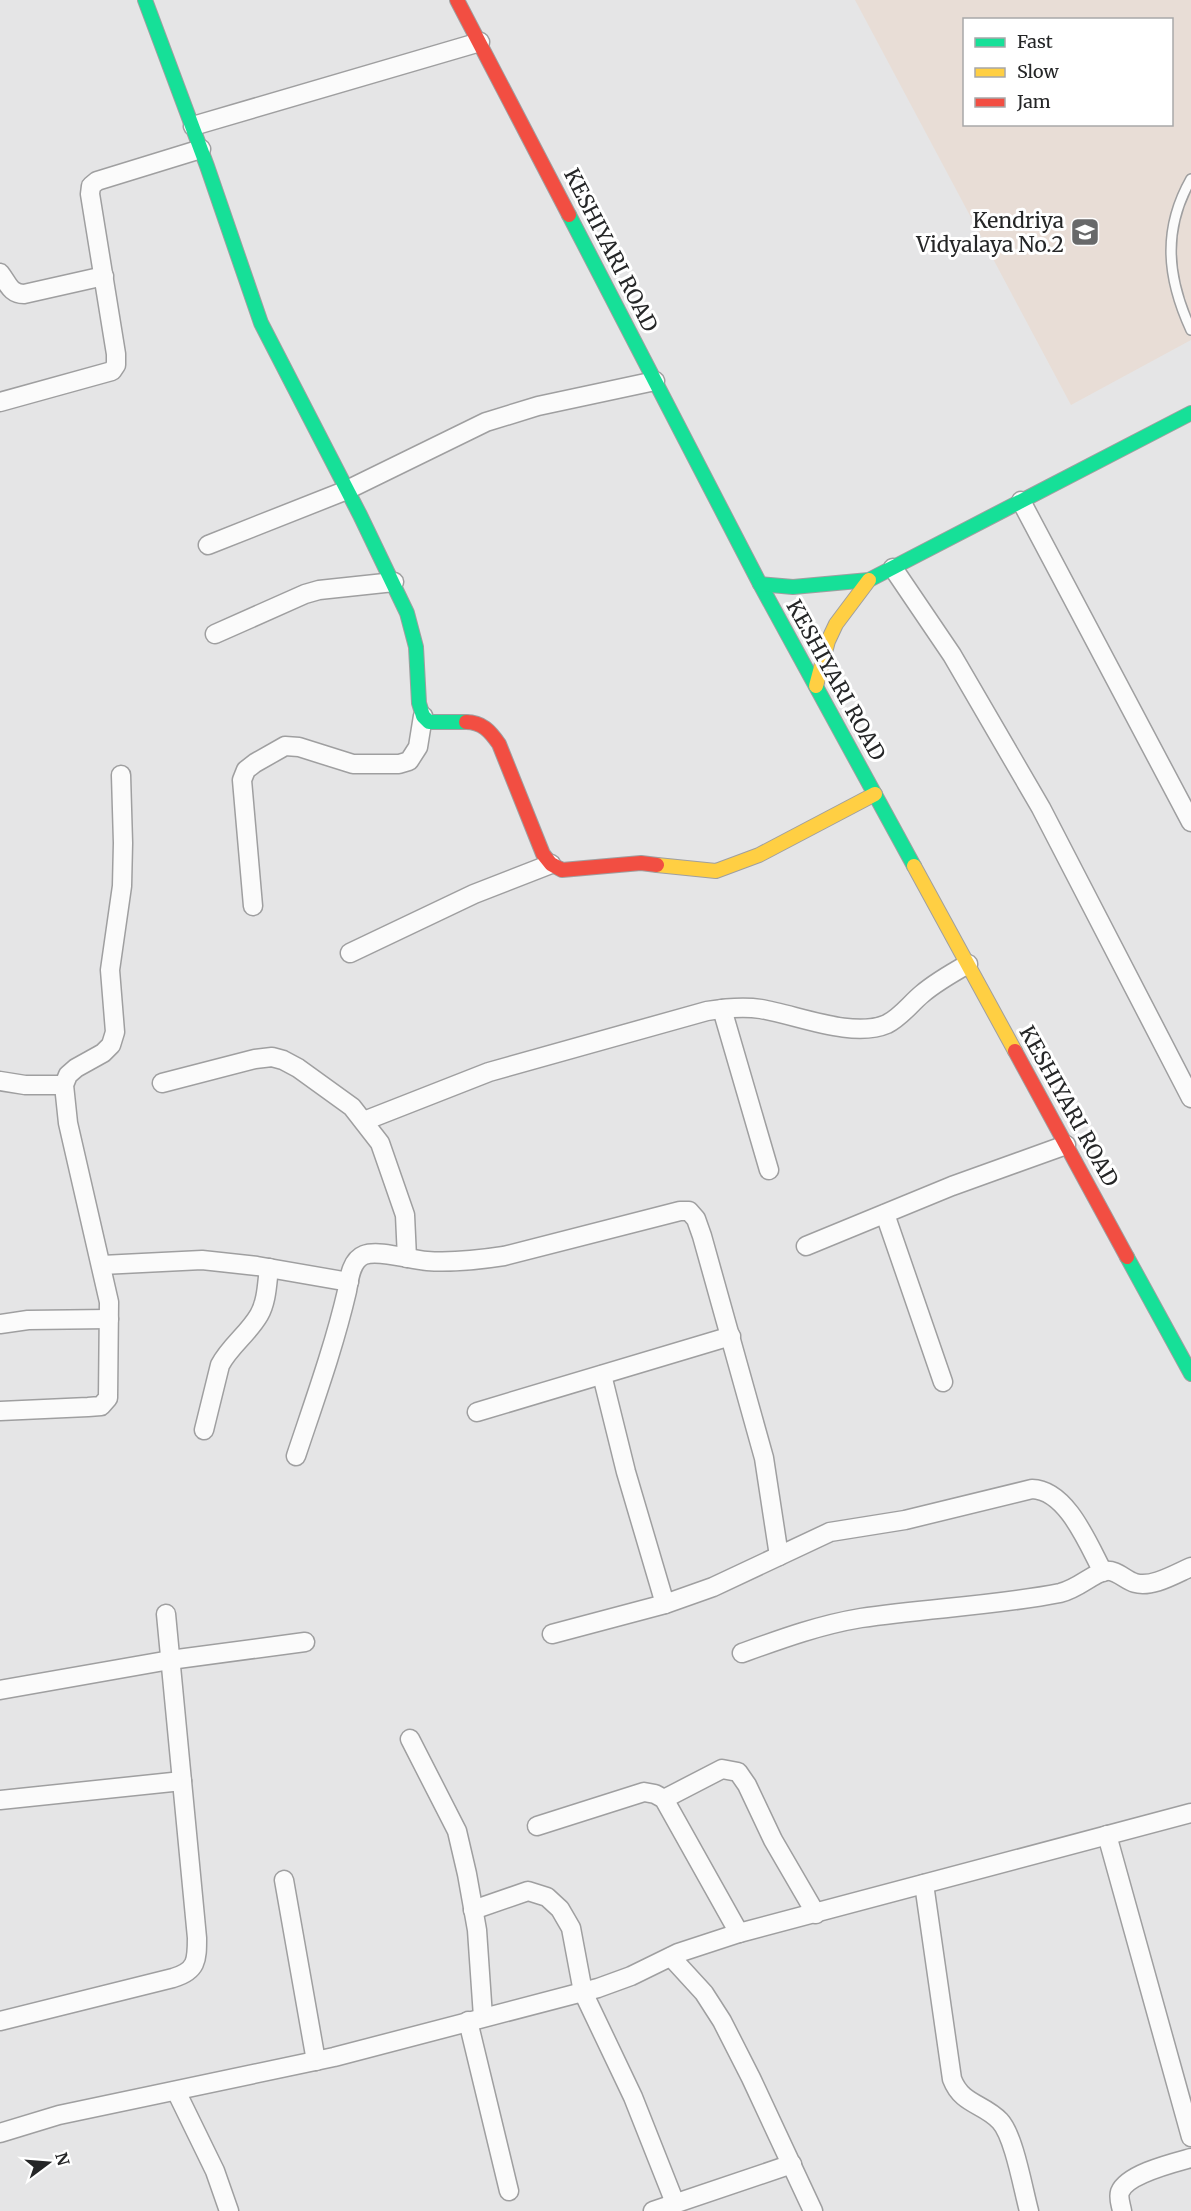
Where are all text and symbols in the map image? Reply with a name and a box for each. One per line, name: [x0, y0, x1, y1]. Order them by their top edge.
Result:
legend: [963, 18, 1173, 126]
text: Fast: [1017, 30, 1053, 53]
text: Slow: [1017, 60, 1060, 83]
text: Jam: [1016, 90, 1051, 113]
street label: KESHIYARI ROAD: [558, 164, 664, 336]
place label: Kendriya Vidyalaya No.2: [915, 207, 1064, 258]
school or university icon: Kendriya Vidyalaya No.2: [1069, 216, 1101, 248]
street label: KESHIYARI ROAD: [781, 595, 892, 765]
street label: KESHIYARI ROAD: [1014, 1021, 1125, 1191]
north arrow: [18, 2133, 78, 2193]
text: N: [51, 2150, 74, 2168]

